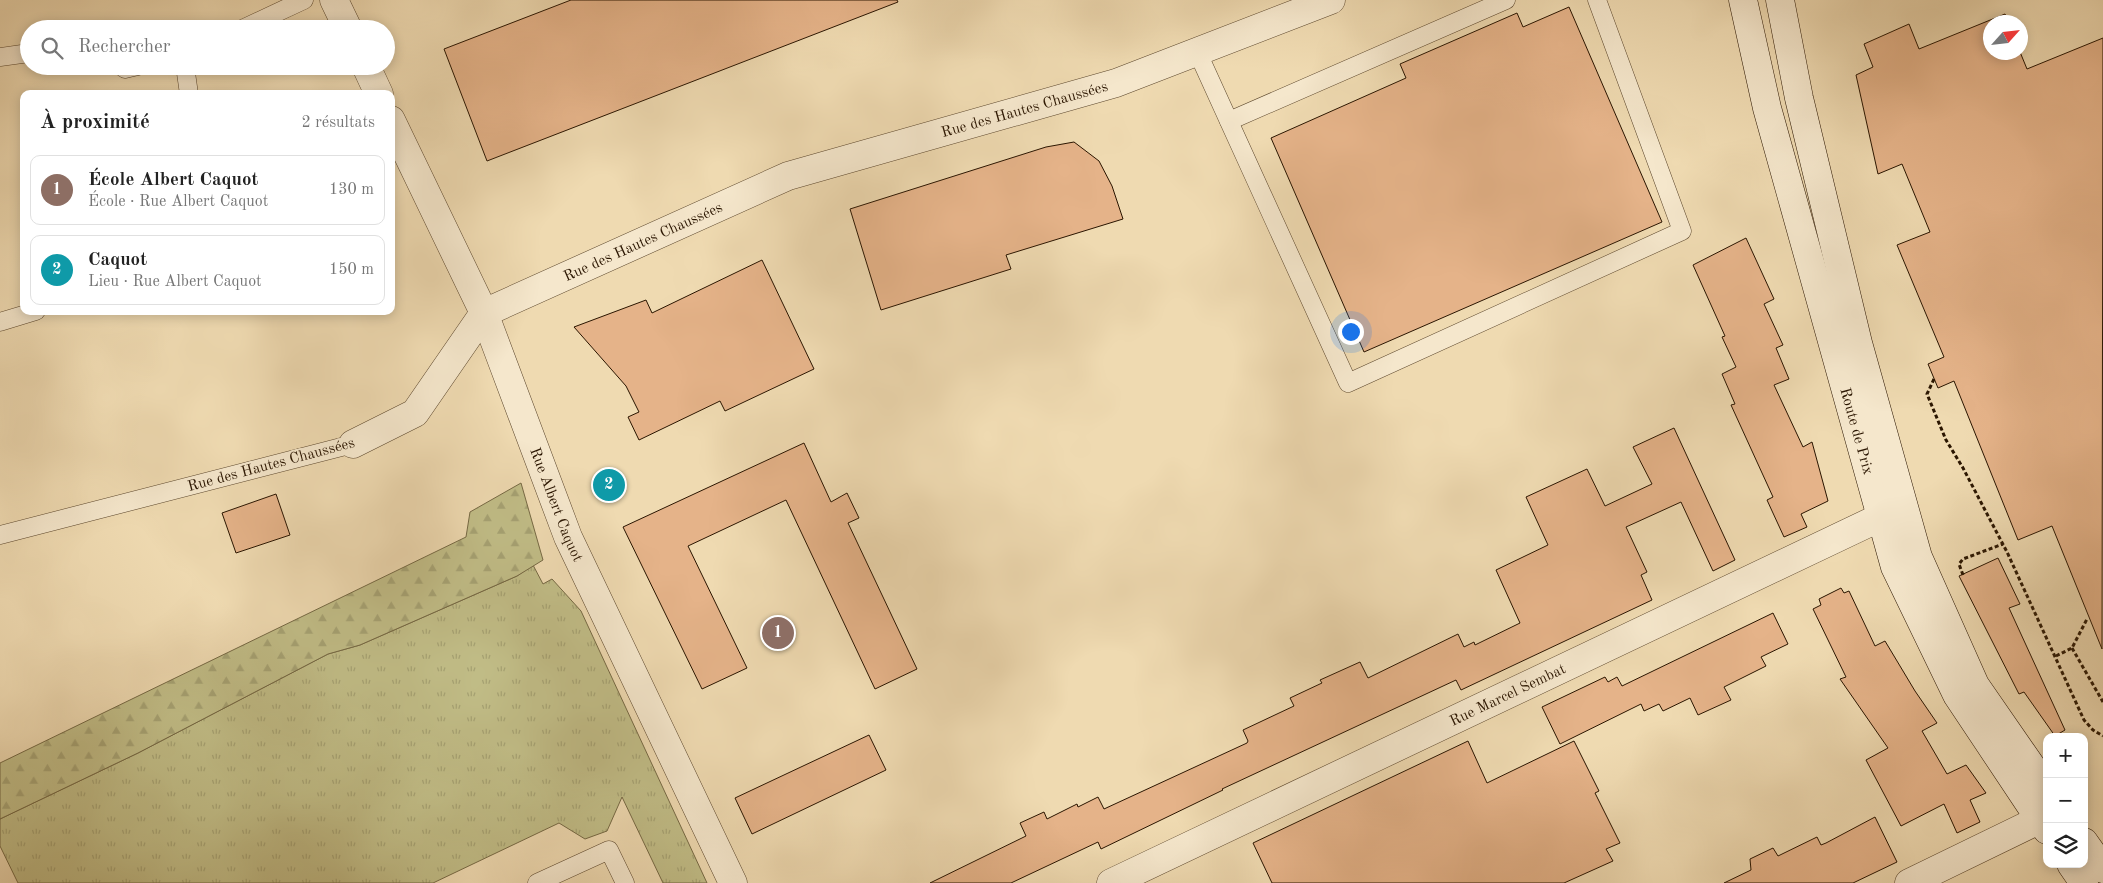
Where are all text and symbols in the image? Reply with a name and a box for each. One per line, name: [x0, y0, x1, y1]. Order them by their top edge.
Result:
north arrow: [1983, 15, 2028, 60]
search box: [20, 20, 395, 75]
icon: search: [38, 34, 66, 62]
text: Rechercher: [78, 38, 171, 57]
street label: Rue des Hautes Chaussées: [940, 80, 1110, 141]
text: À proximité: [40, 112, 150, 133]
text: 2 résultats: [301, 115, 375, 131]
text: École Albert Caquot: [88, 171, 258, 190]
text: 1: [52, 182, 62, 198]
text: 130 m: [329, 182, 374, 198]
text: École · Rue Albert Caquot: [88, 194, 268, 210]
street label: Rue des Hautes Chaussées: [562, 201, 725, 285]
text: Caquot: [88, 251, 147, 270]
text: 2: [52, 262, 62, 278]
text: 150 m: [329, 262, 374, 278]
text: Lieu · Rue Albert Caquot: [88, 274, 262, 290]
your location: [1338, 319, 1364, 345]
street label: Route de Prix: [1836, 386, 1875, 477]
street label: Rue des Hautes Chaussées: [186, 436, 357, 495]
street label: Rue Albert Caquot: [526, 446, 585, 565]
pin: 2: [593, 466, 625, 504]
pin: 1: [762, 614, 794, 652]
street label: Rue Marcel Sembat: [1448, 662, 1568, 730]
map controls: [2043, 733, 2088, 868]
button: +: [2043, 733, 2088, 778]
button: −: [2043, 778, 2088, 823]
button: layers: [2043, 823, 2088, 868]

